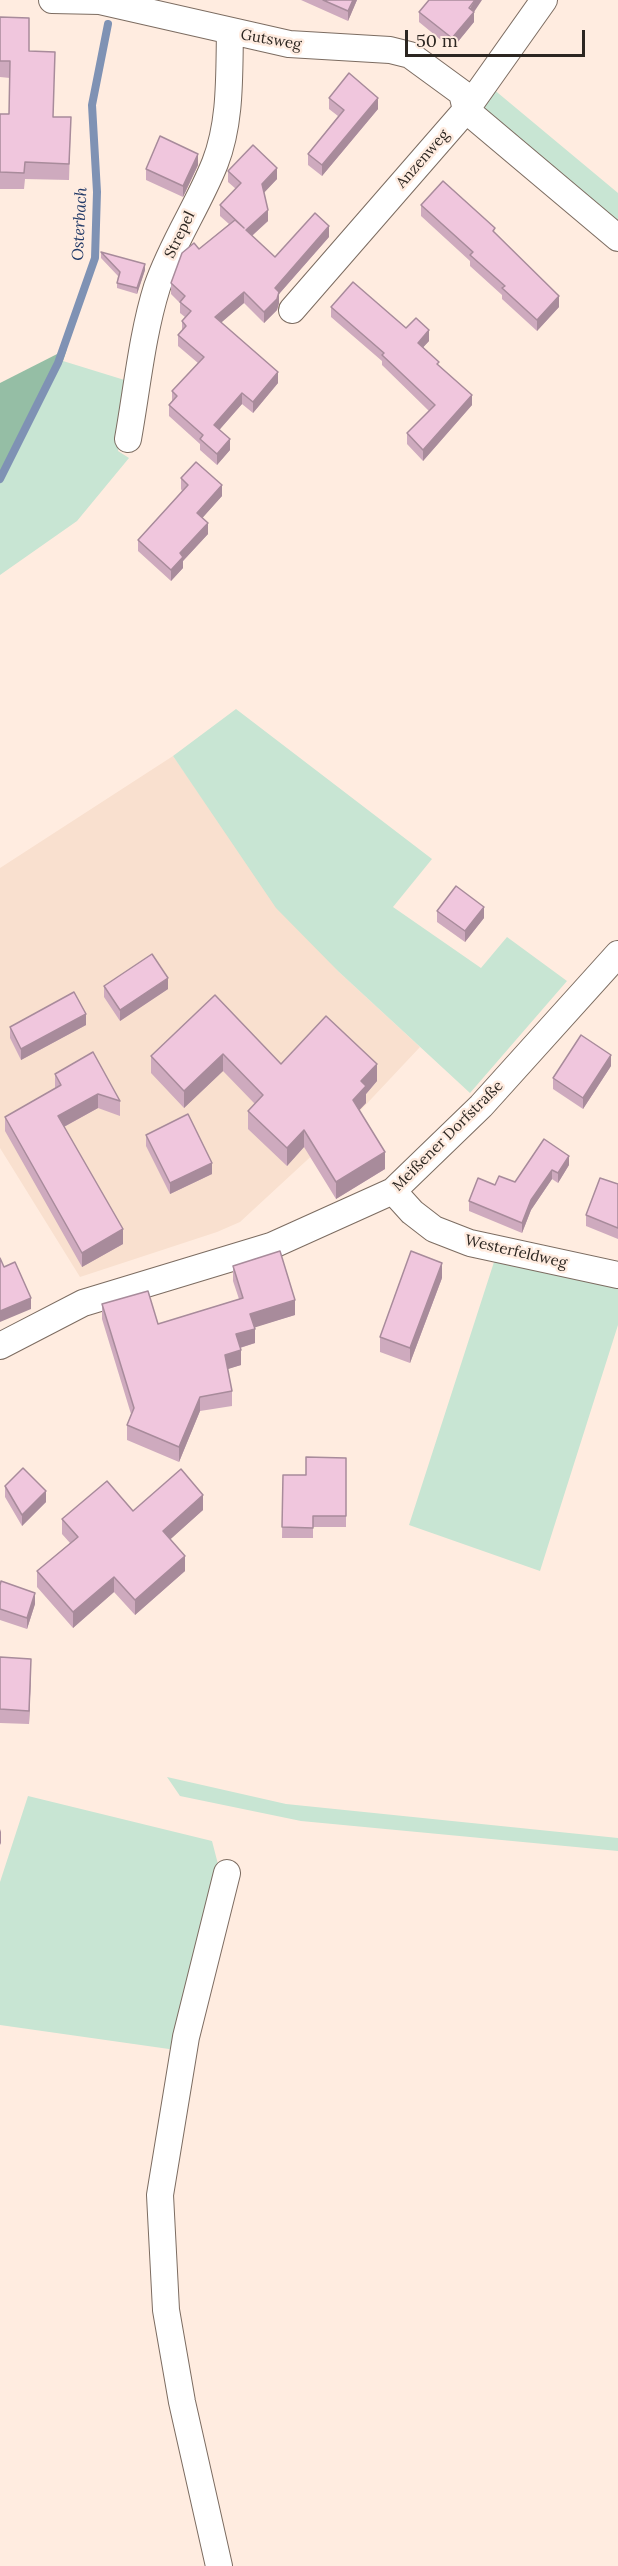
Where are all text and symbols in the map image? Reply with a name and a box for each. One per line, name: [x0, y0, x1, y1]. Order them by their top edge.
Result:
scale bar: [408, 18, 588, 56]
street label: Gutsweg: [239, 26, 303, 54]
text: 50 m: [416, 29, 458, 52]
street label: Anzenweg: [393, 126, 453, 192]
water label: Osterbach: [68, 187, 92, 261]
street label: Strepel: [161, 209, 199, 261]
street label: Meißener Dorfstraße: [389, 1077, 507, 1195]
street label: Westerfeldweg: [463, 1232, 569, 1272]

